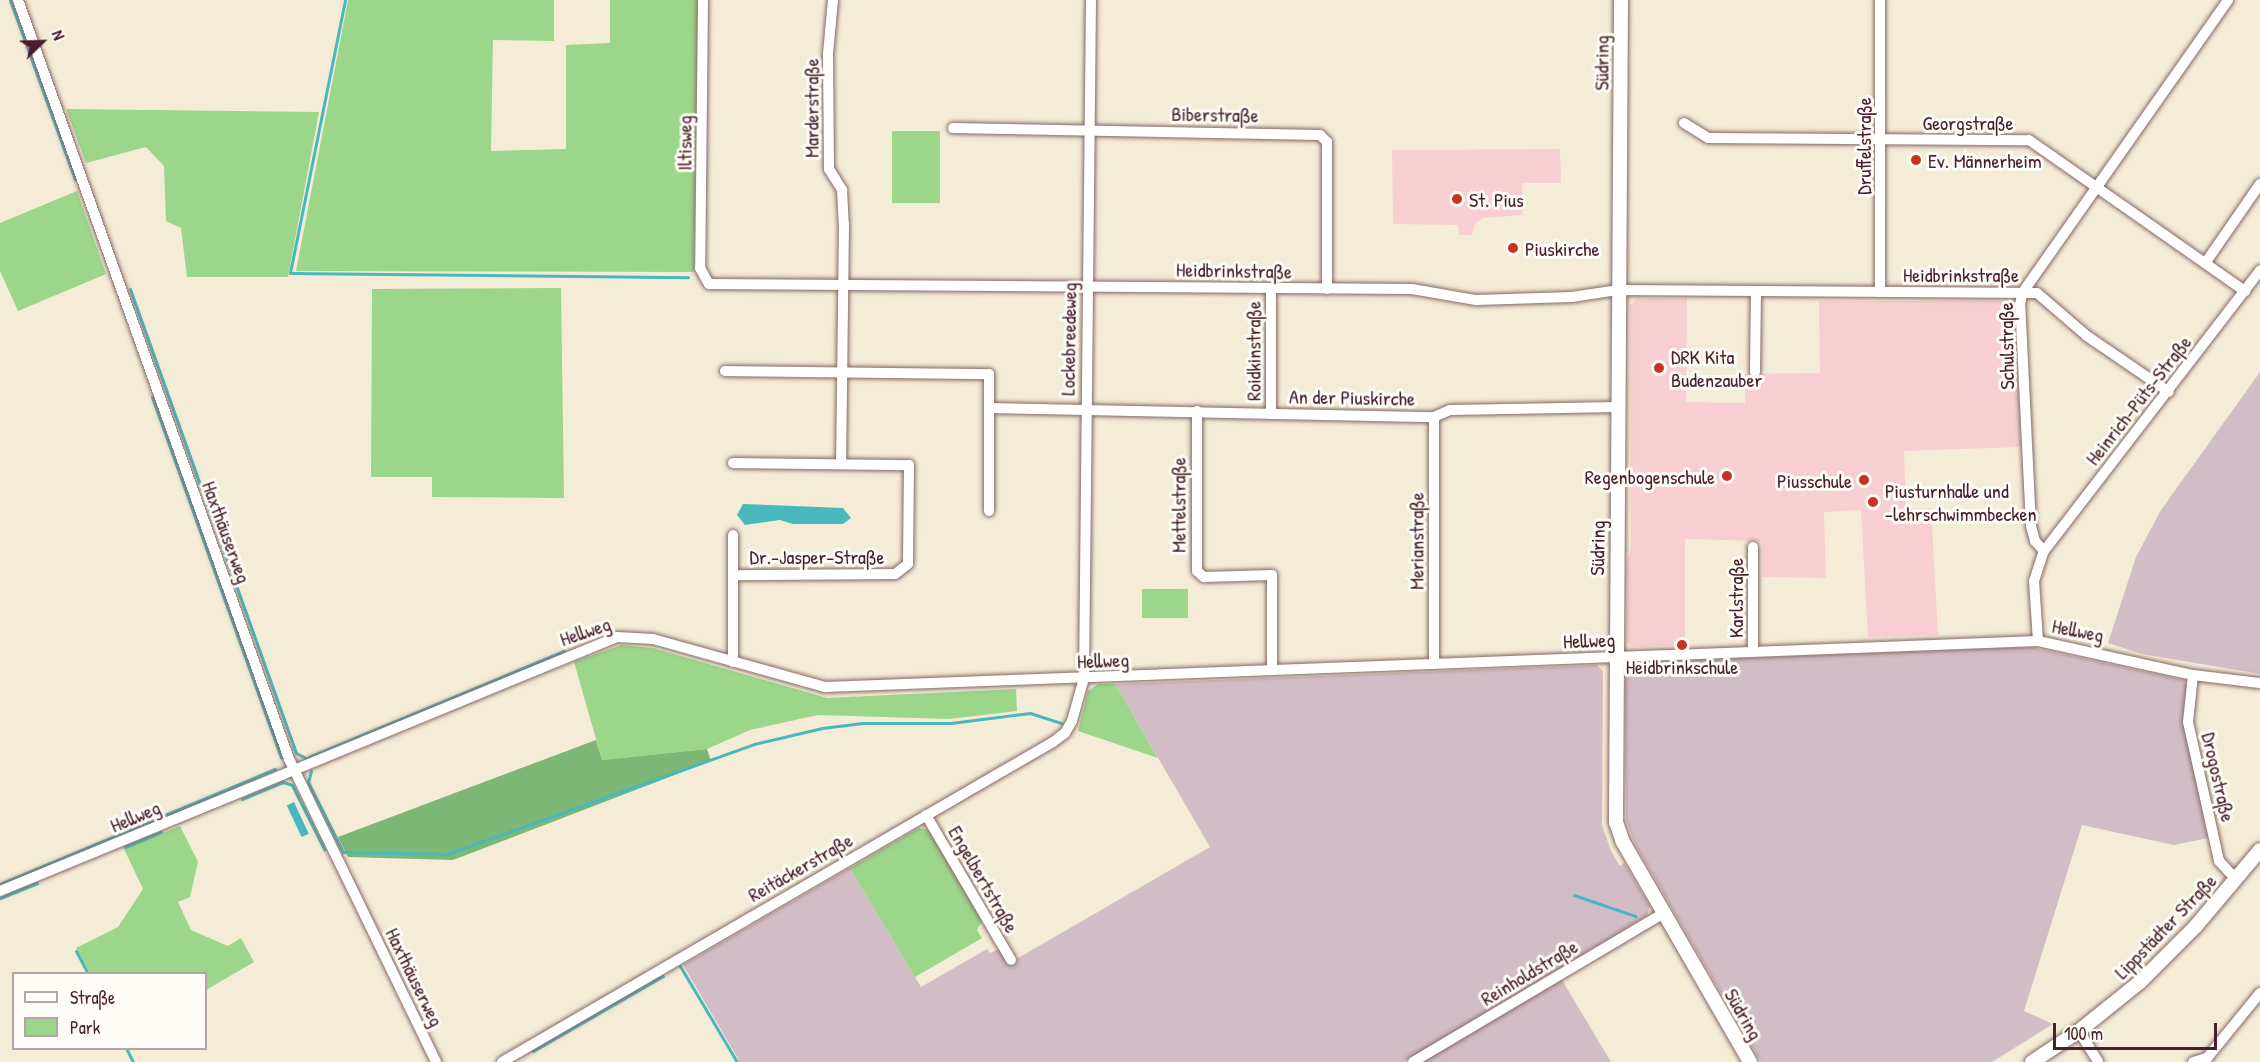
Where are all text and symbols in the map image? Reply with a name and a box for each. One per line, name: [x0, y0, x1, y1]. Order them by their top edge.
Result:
north arrow: [12, 12, 72, 72]
text: N: [47, 27, 70, 43]
street label: Südring: [1589, 35, 1613, 91]
street label: Marderstraße: [799, 58, 823, 158]
street label: Druffelstraße: [1851, 97, 1875, 195]
street label: Biberstraße: [1171, 101, 1259, 127]
street label: Georgstraße: [1923, 110, 2013, 134]
street label: Iltisweg: [672, 115, 696, 171]
place label: Ev. Männerheim: [1928, 148, 2042, 172]
marker: Ev. Männerheim: [1909, 153, 1923, 167]
place label: St. Pius: [1469, 187, 1524, 211]
marker: St. Pius: [1450, 192, 1464, 206]
place label: Piuskirche: [1525, 236, 1599, 260]
marker: Piuskirche: [1506, 241, 1520, 255]
street label: Heidbrinkstraße: [1176, 257, 1292, 283]
street label: Heidbrinkstraße: [1903, 262, 2019, 286]
street label: Lockebreedeweg: [1055, 282, 1081, 396]
street label: Roidkinstraße: [1241, 301, 1265, 401]
street label: Schulstraße: [1993, 302, 2019, 390]
street label: Heinrich-Püts-Straße: [2080, 330, 2196, 470]
place label: DRK Kita Budenzauber: [1671, 344, 1762, 391]
marker: DRK Kita Budenzauber: [1652, 361, 1666, 375]
street label: An der Piuskirche: [1289, 384, 1415, 410]
street label: Mettelstraße: [1166, 457, 1190, 553]
place label: Regenbogenschule: [1585, 464, 1715, 488]
place label: Piusschule: [1777, 468, 1852, 492]
marker: Regenbogenschule: [1720, 469, 1734, 483]
marker: Piusschule: [1857, 473, 1871, 487]
street label: Haxthäuserweg: [197, 478, 257, 586]
place label: Piusturnhalle und -lehrschwimmbecken: [1885, 478, 2037, 525]
street label: Merianstraße: [1404, 492, 1428, 590]
marker: Piusturnhalle und -lehrschwimmbecken: [1866, 495, 1880, 509]
street label: Südring: [1585, 520, 1609, 576]
street label: Dr.-Jasper-Straße: [750, 544, 884, 568]
street label: Karlstraße: [1723, 558, 1747, 638]
street label: Hellweg: [556, 611, 614, 651]
street label: Hellweg: [2050, 613, 2106, 647]
street label: Hellweg: [1563, 627, 1615, 653]
marker: Heidbrinkschule: [1675, 638, 1689, 652]
street label: Hellweg: [1077, 647, 1129, 673]
place label: Heidbrinkschule: [1626, 654, 1738, 678]
street label: Drogostraße: [2197, 730, 2241, 824]
street label: Hellweg: [106, 795, 164, 837]
street label: Engelbertstraße: [944, 821, 1024, 937]
street label: Reitäckerstraße: [744, 827, 856, 907]
street label: Lippstädter Straße: [2109, 869, 2221, 983]
street label: Haxthäuserweg: [381, 924, 449, 1030]
street label: Reinholdstraße: [1476, 934, 1582, 1010]
legend: [12, 972, 207, 1050]
street label: Südring: [1720, 984, 1768, 1044]
text: Straße: [70, 985, 115, 1010]
scale bar: [2056, 1011, 2220, 1049]
text: Park: [70, 1015, 100, 1040]
text: 100 m: [2064, 1021, 2103, 1046]

